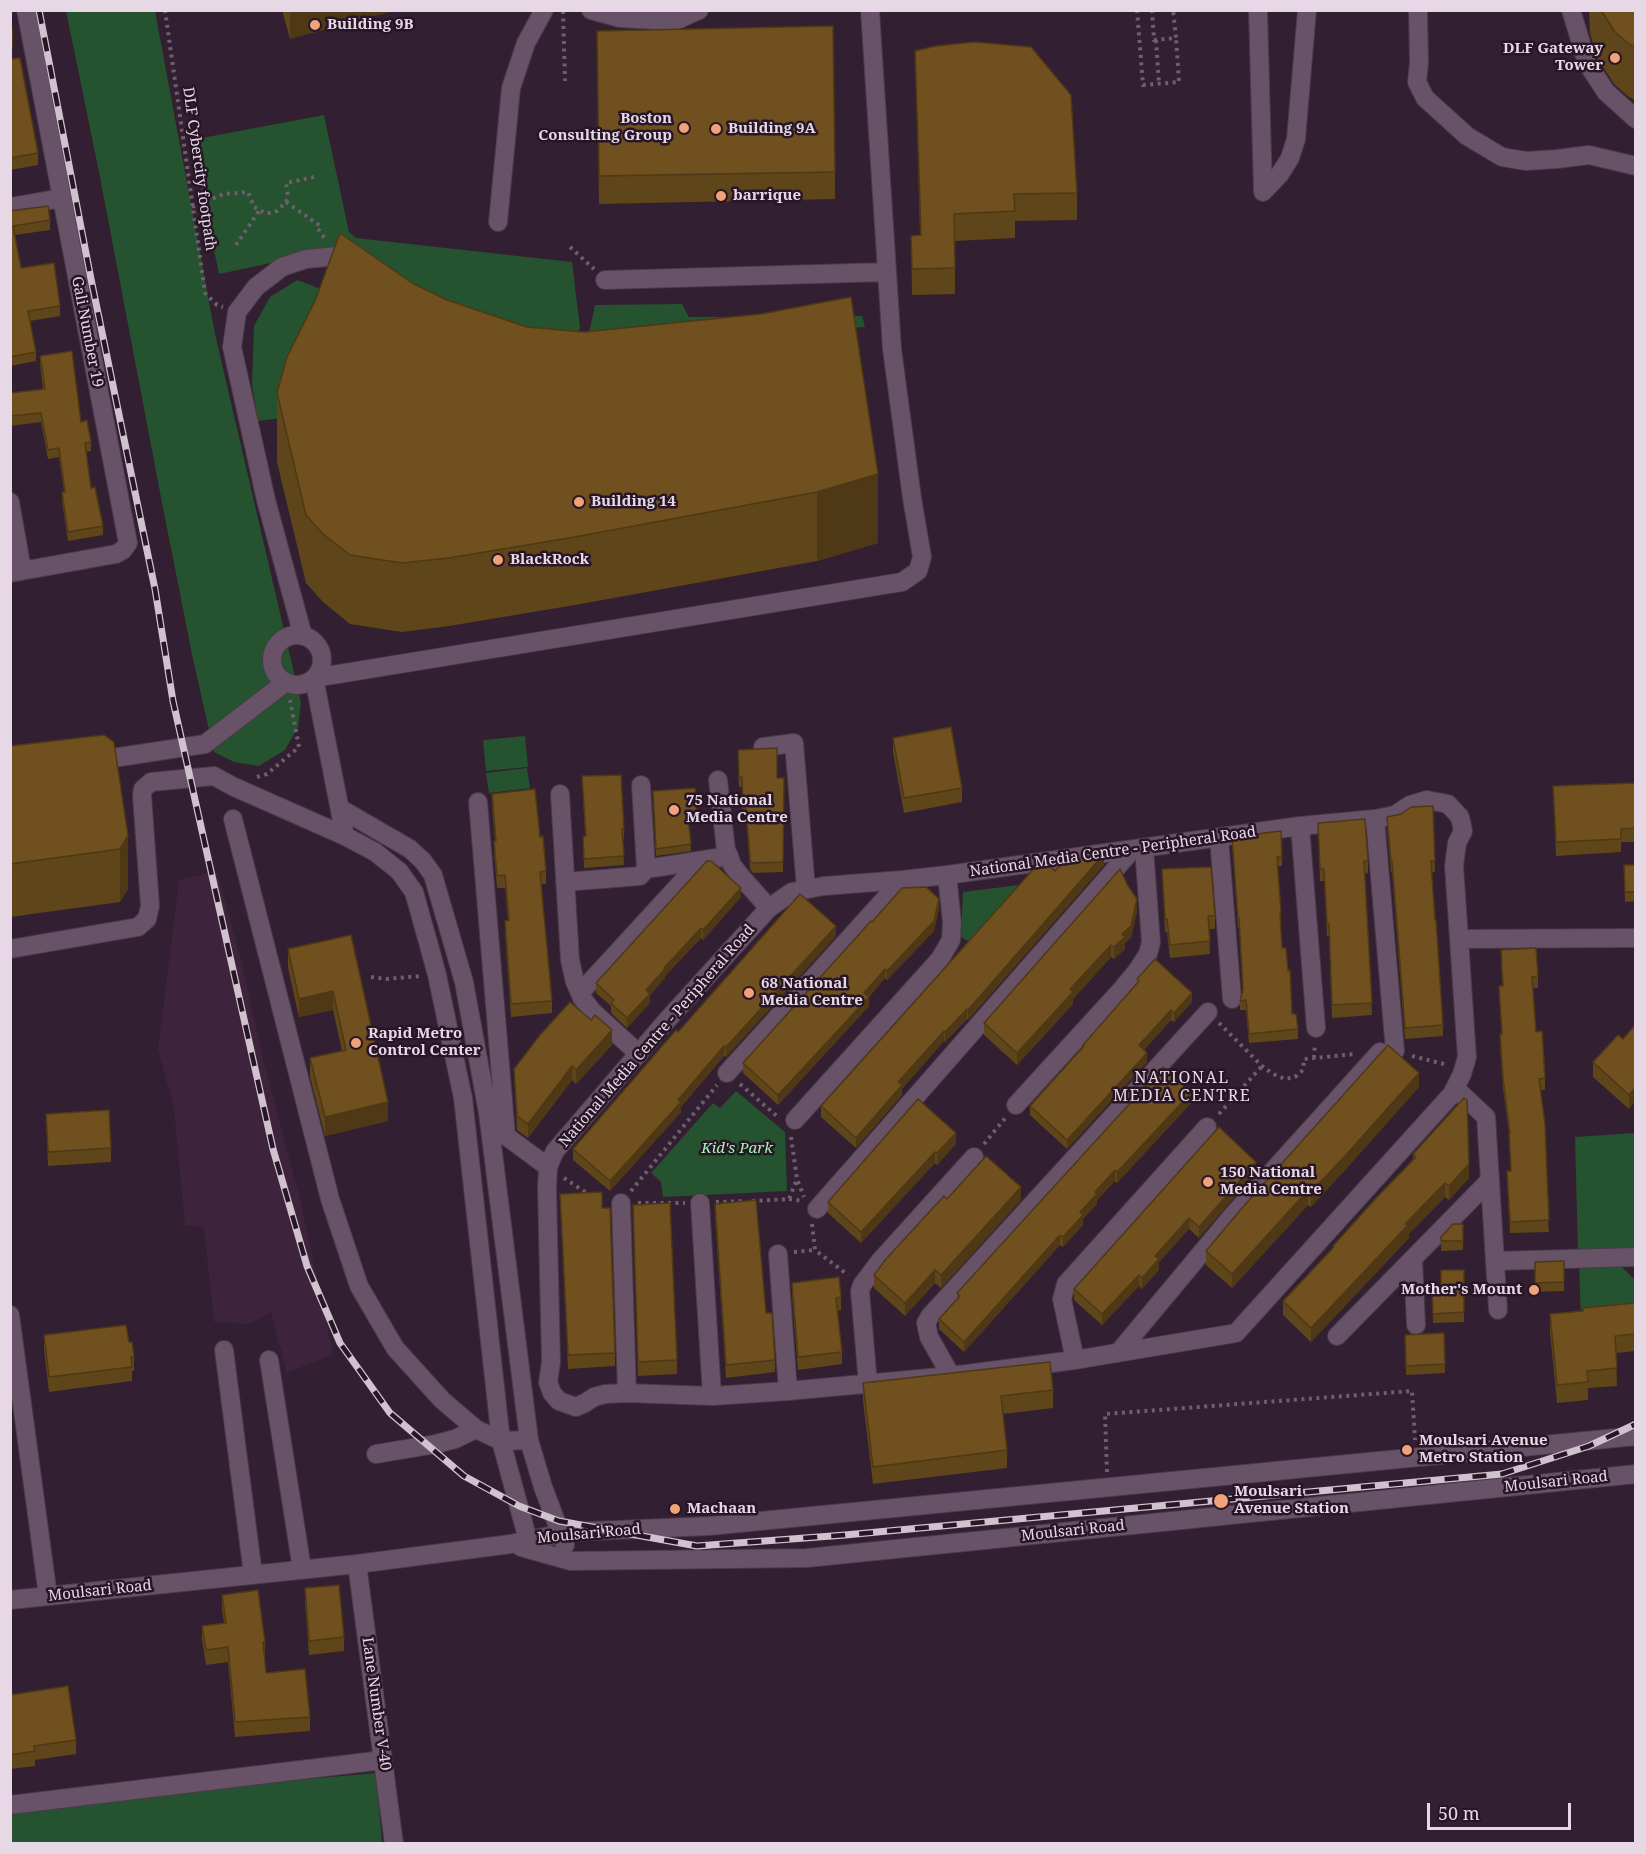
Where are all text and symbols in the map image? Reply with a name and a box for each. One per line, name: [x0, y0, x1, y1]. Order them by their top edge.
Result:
place label: Building 9B: [327, 16, 414, 34]
marker: Building 9B: [308, 18, 322, 32]
place label: DLF Gateway Tower: [1503, 40, 1603, 75]
marker: DLF Gateway Tower: [1608, 51, 1622, 65]
street label: DLF Cybercity footpath: [179, 86, 219, 252]
place label: Boston Consulting Group: [538, 110, 672, 145]
place label: Building 9A: [728, 120, 816, 138]
marker: Boston Consulting Group: [677, 121, 691, 135]
marker: Building 9A: [709, 122, 723, 136]
place label: barrique: [733, 187, 801, 205]
marker: barrique: [714, 189, 728, 203]
street label: Gali Number 19: [67, 275, 107, 389]
place label: Building 14: [591, 493, 676, 511]
marker: Building 14: [572, 495, 586, 509]
place label: BlackRock: [510, 551, 589, 569]
marker: BlackRock: [491, 553, 505, 567]
place label: 75 National Media Centre: [686, 792, 788, 827]
marker: 75 National Media Centre: [667, 803, 681, 817]
street label: National Media Centre - Peripheral Road: [969, 823, 1257, 881]
street label: National Media Centre - Peripheral Road: [555, 921, 759, 1151]
place label: 68 National Media Centre: [761, 975, 863, 1010]
marker: 68 National Media Centre: [742, 986, 756, 1000]
place label: Rapid Metro Control Center: [368, 1025, 481, 1060]
marker: Rapid Metro Control Center: [349, 1036, 363, 1050]
district label: NATIONAL MEDIA CENTRE: [1113, 1068, 1251, 1106]
park label: Kid's Park: [701, 1140, 773, 1158]
place label: 150 National Media Centre: [1220, 1164, 1322, 1199]
marker: 150 National Media Centre: [1201, 1175, 1215, 1189]
place label: Mother's Mount: [1401, 1281, 1522, 1299]
marker: Mother's Mount: [1527, 1283, 1541, 1297]
place label: Moulsari Avenue Metro Station: [1419, 1432, 1548, 1467]
marker: Moulsari Avenue Metro Station: [1400, 1443, 1414, 1457]
street label: Moulsari Road: [1503, 1468, 1609, 1496]
place label: Moulsari Avenue Station: [1234, 1483, 1349, 1518]
marker: Moulsari Avenue Station: [1212, 1492, 1230, 1510]
place label: Machaan: [687, 1500, 756, 1518]
marker: Machaan: [668, 1502, 682, 1516]
street label: Moulsari Road: [1020, 1517, 1126, 1545]
street label: Moulsari Road: [536, 1521, 642, 1547]
street label: Moulsari Road: [47, 1577, 153, 1605]
street label: Lane Number V-40: [358, 1636, 394, 1772]
scale bar: [1430, 1791, 1574, 1829]
text: 50 m: [1438, 1801, 1480, 1825]

